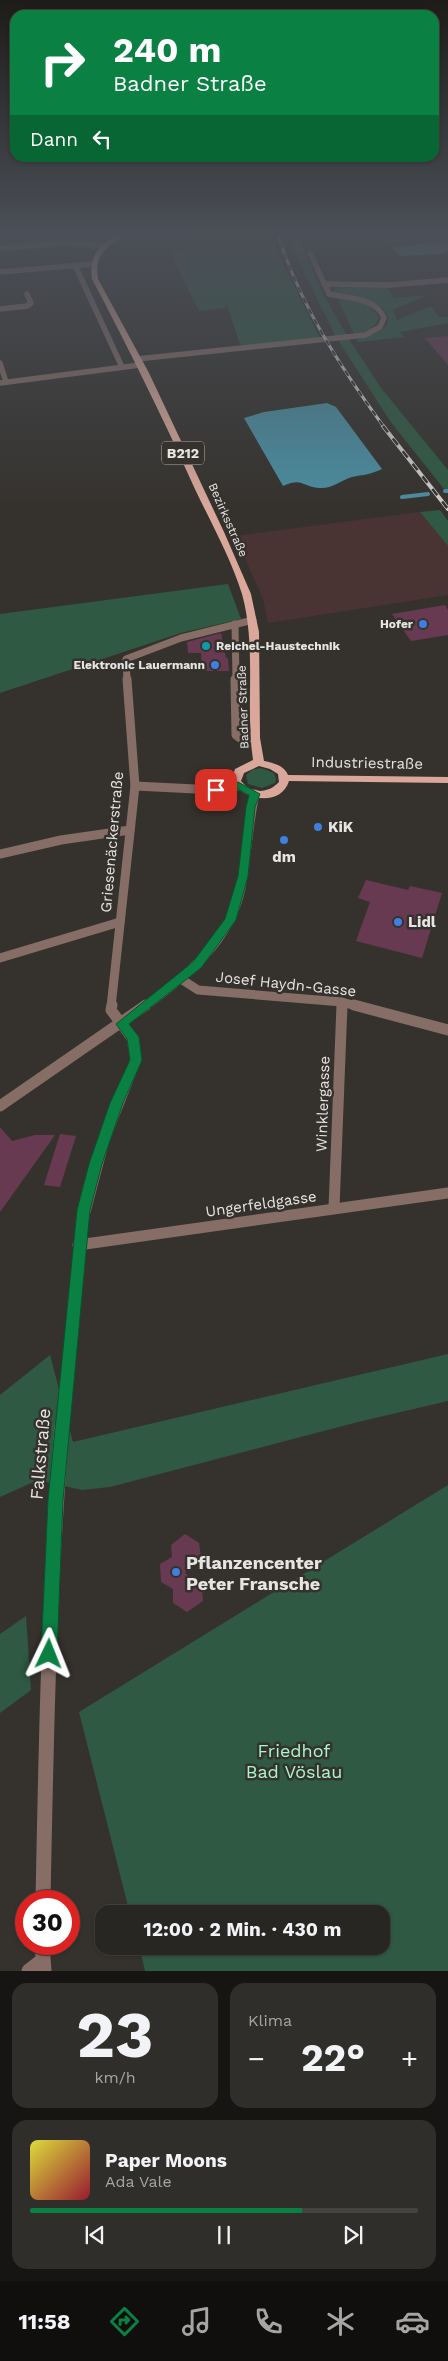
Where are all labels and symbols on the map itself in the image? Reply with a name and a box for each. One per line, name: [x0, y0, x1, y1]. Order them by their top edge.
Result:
road number: B212: [162, 442, 204, 464]
street label: Bezirksstraße: [205, 481, 251, 559]
place label: Hofer: [380, 617, 414, 631]
marker: Hofer: [417, 618, 429, 630]
place label: Reichel-Haustechnik: [216, 639, 341, 653]
marker: Reichel-Haustechnik: [200, 640, 212, 652]
place label: Elektronic Lauermann: [74, 658, 205, 672]
marker: Elektronic Lauermann: [209, 659, 221, 671]
street label: Badner Straße: [235, 665, 251, 749]
street label: Industriestraße: [311, 753, 423, 773]
pin: [195, 769, 237, 811]
street label: Griesenäckerstraße: [97, 771, 127, 913]
place label: KiK: [328, 818, 354, 836]
marker: KiK: [312, 821, 324, 833]
marker: dm: [278, 834, 290, 846]
place label: dm: [272, 848, 296, 866]
place label: Lidl: [408, 913, 436, 931]
marker: Lidl: [392, 916, 404, 928]
street label: Josef Haydn-Gasse: [215, 968, 357, 1000]
street label: Winklergasse: [312, 1056, 334, 1152]
street label: Ungerfeldgasse: [204, 1187, 318, 1221]
street label: Falkstraße: [26, 1407, 54, 1501]
place label: Pflanzencenter Peter Fransche: [186, 1552, 322, 1594]
marker: Pflanzencenter Peter Fransche: [170, 1566, 182, 1578]
position arrow: [22, 1627, 74, 1679]
park label: Friedhof Bad Vöslau: [246, 1740, 342, 1782]
speed limit sign: 30: [15, 1890, 80, 1955]

